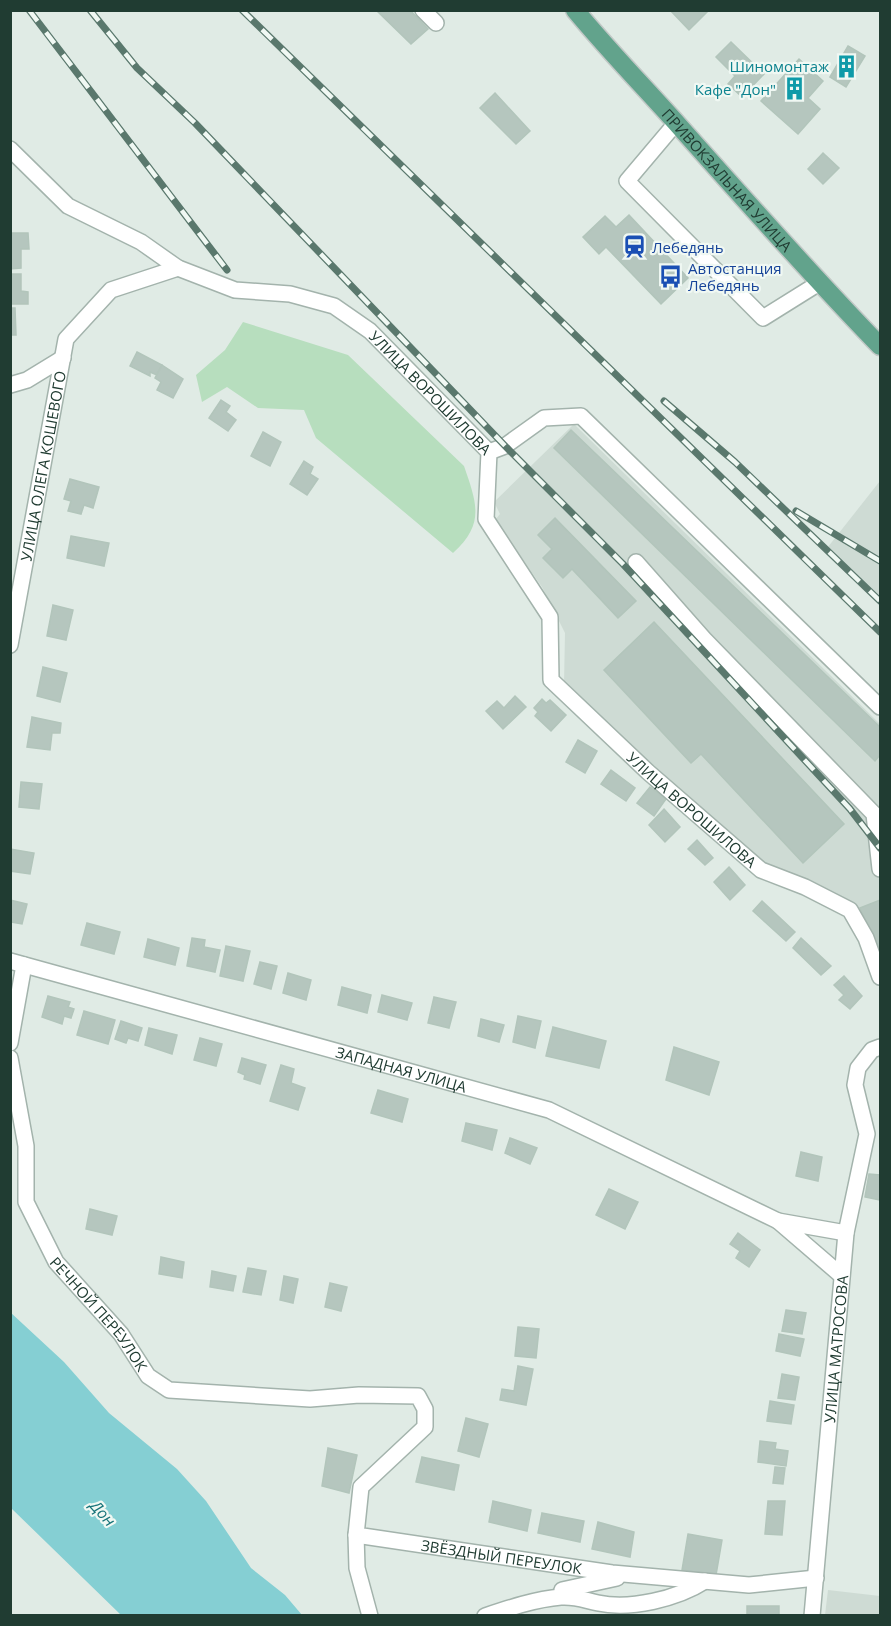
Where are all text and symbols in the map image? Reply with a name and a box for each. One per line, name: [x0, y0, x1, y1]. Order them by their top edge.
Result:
building icon: Шиномонтаж: [834, 53, 860, 79]
place label: Шиномонтаж: [730, 56, 829, 76]
building icon: Кафе "Дон": [781, 76, 807, 102]
place label: Кафе "Дон": [695, 79, 776, 99]
street label: ПРИВОКЗАЛЬНАЯ УЛИЦА: [658, 104, 797, 256]
station icon: Лебедянь: [621, 234, 647, 260]
place label: Лебедянь: [652, 237, 724, 257]
place label: Автостанция Лебедянь: [688, 258, 782, 295]
bus stop icon: Автостанция Лебедянь: [657, 264, 683, 290]
street label: УЛИЦА ВОРОШИЛОВА: [365, 326, 496, 459]
street label: УЛИЦА ОЛЕГА КОШЕВОГО: [16, 369, 70, 563]
street label: УЛИЦА ВОРОШИЛОВА: [623, 747, 761, 872]
street label: ЗАПАДНАЯ УЛИЦА: [334, 1042, 469, 1097]
street label: РЕЧНОЙ ПЕРЕУЛОК: [46, 1252, 153, 1375]
street label: УЛИЦА МАТРОСОВА: [819, 1274, 852, 1424]
water label: Дон: [84, 1494, 121, 1531]
street label: ЗВЁЗДНЫЙ ПЕРЕУЛОК: [420, 1535, 584, 1579]

